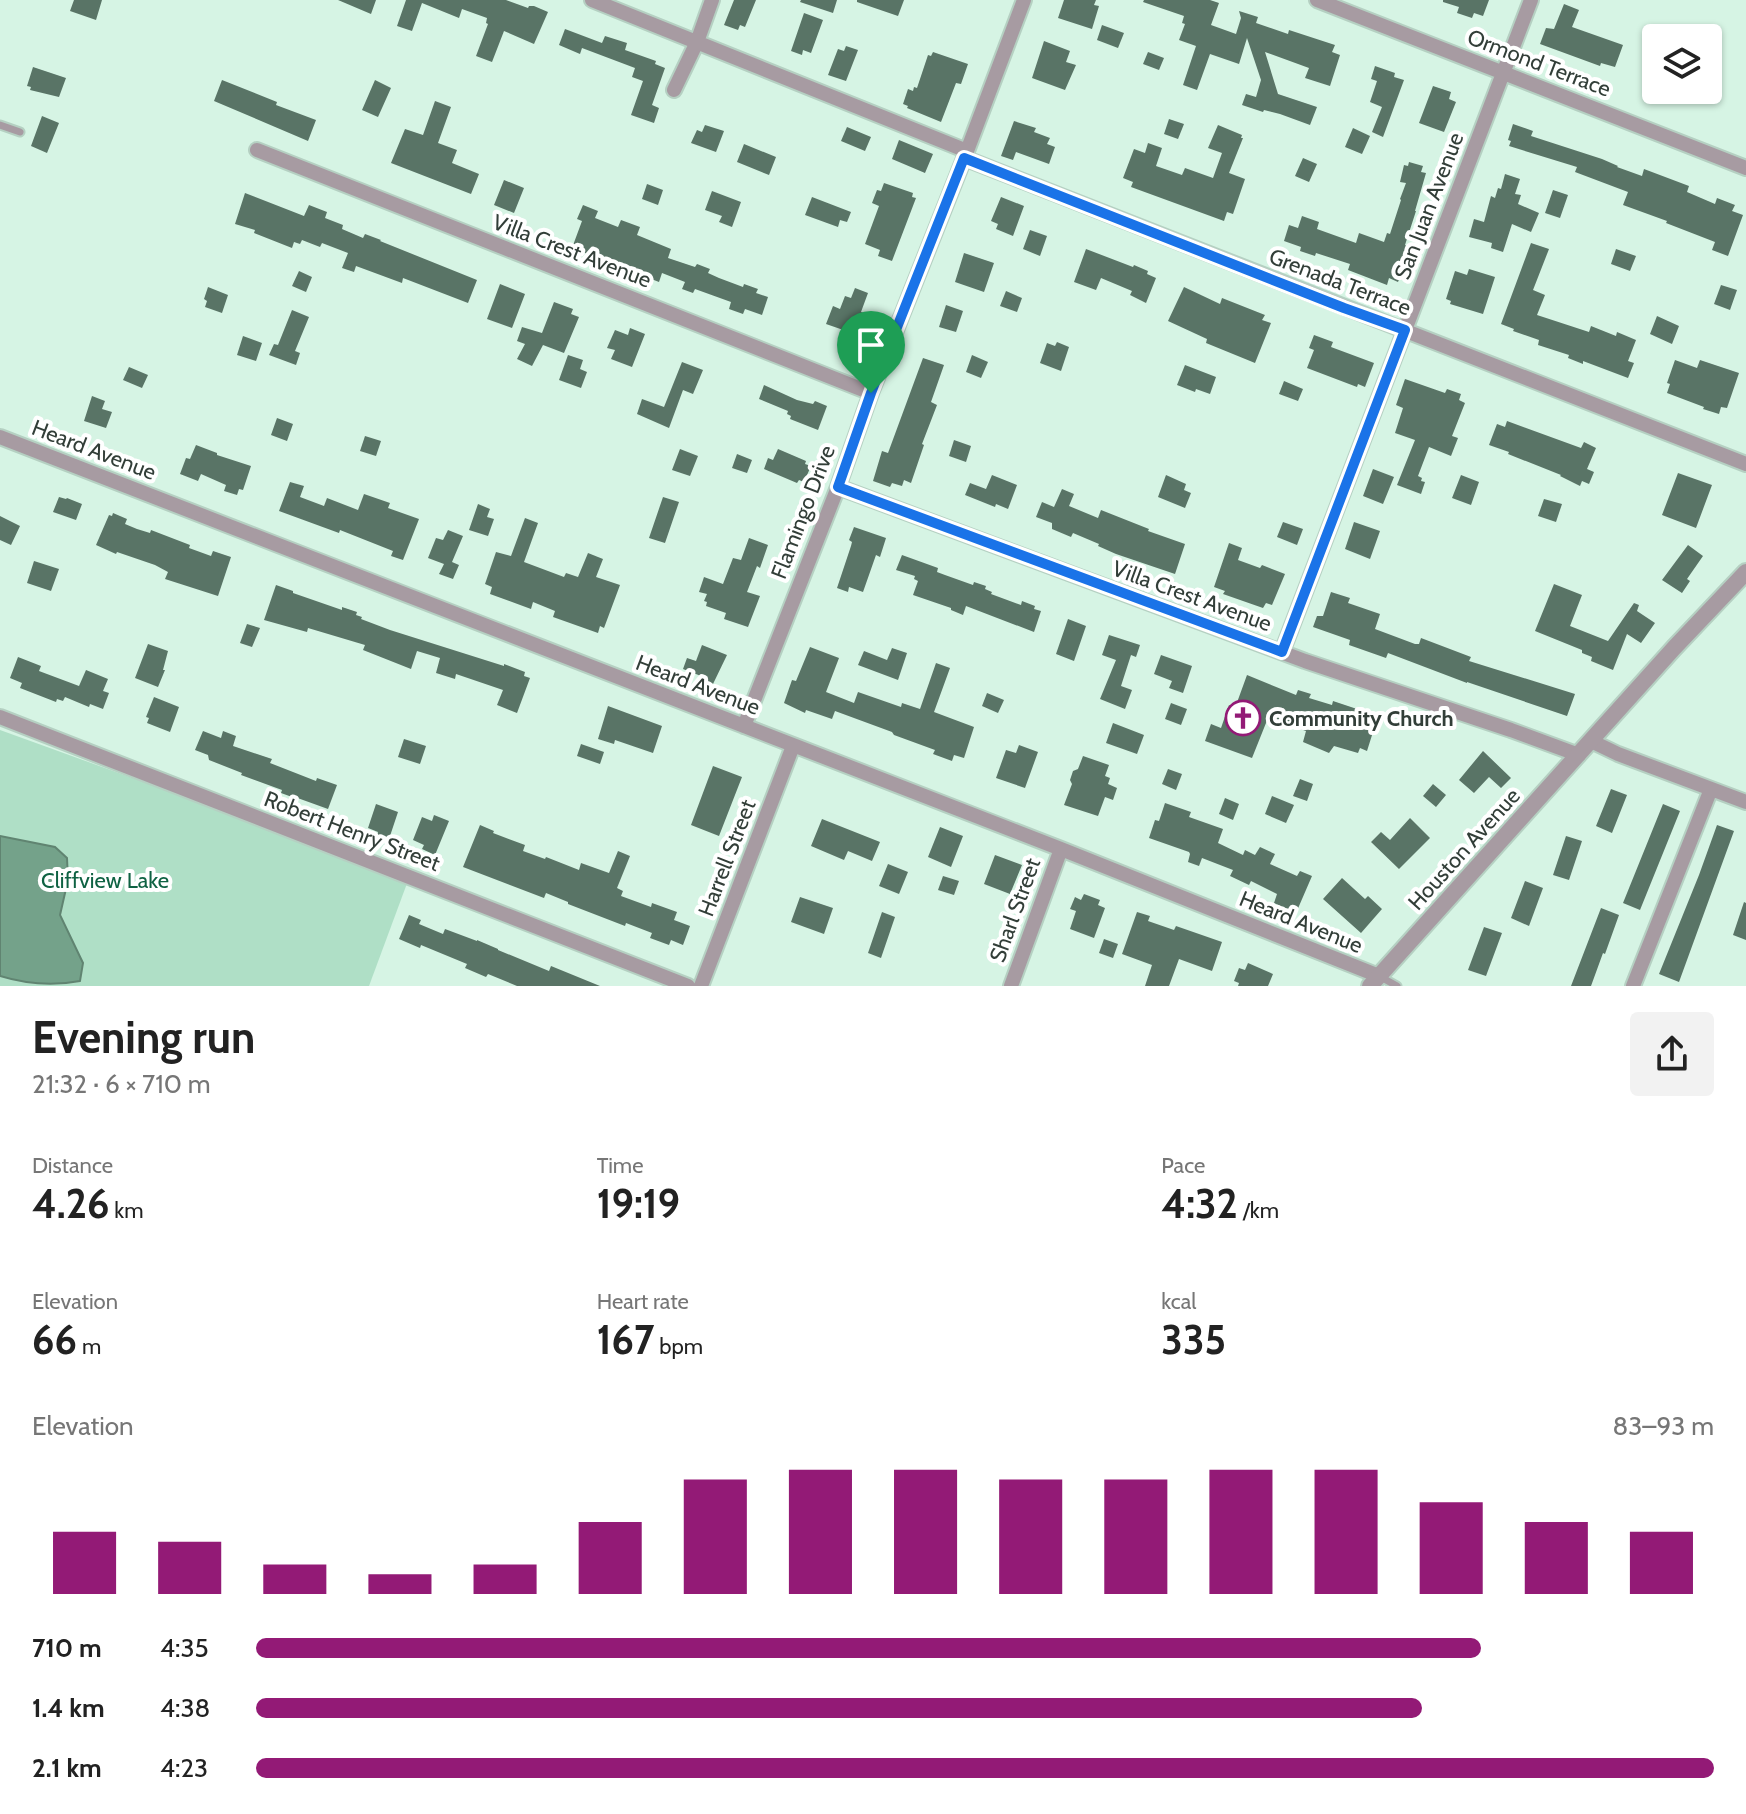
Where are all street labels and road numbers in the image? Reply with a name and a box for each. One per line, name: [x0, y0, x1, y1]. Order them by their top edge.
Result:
street label: Ormond Terrace: [1464, 23, 1614, 103]
street label: San Juan Avenue: [1389, 129, 1469, 283]
street label: Villa Crest Avenue: [489, 208, 655, 294]
street label: Grenada Terrace: [1265, 243, 1415, 321]
street label: Heard Avenue: [28, 414, 160, 486]
street label: Flamingo Drive: [765, 441, 841, 583]
street label: Villa Crest Avenue: [1109, 555, 1275, 637]
street label: Heard Avenue: [632, 649, 764, 721]
street label: Houston Avenue: [1402, 783, 1526, 915]
street label: Robert Henry Street: [260, 785, 444, 877]
street label: Harrell Street: [692, 795, 762, 920]
street label: Sharl Street: [984, 854, 1046, 966]
street label: Heard Avenue: [1235, 885, 1367, 959]

